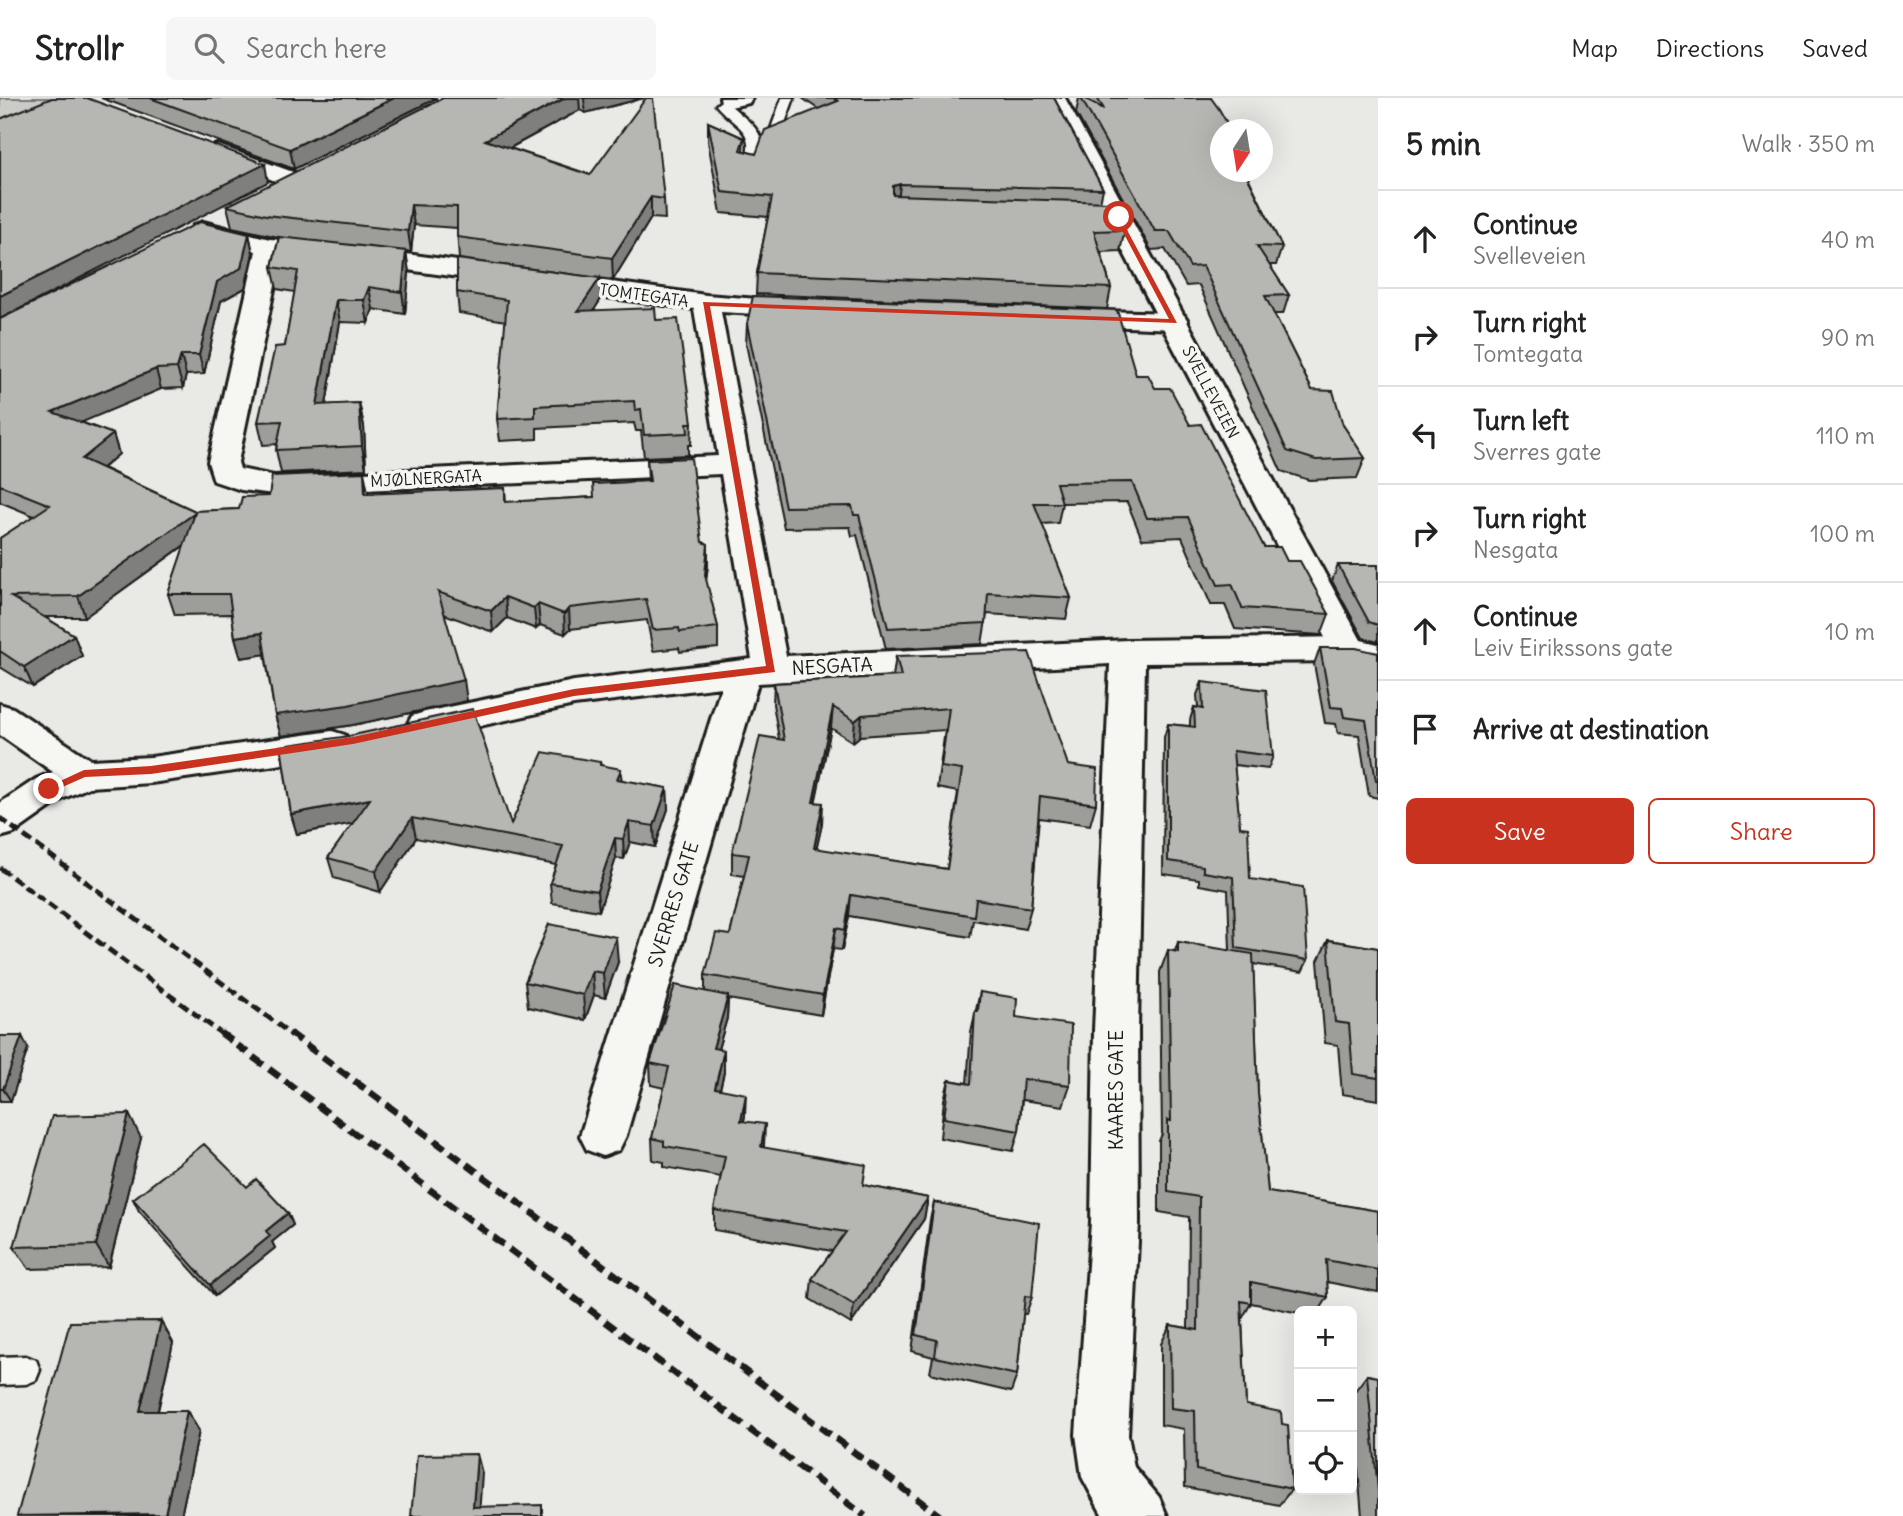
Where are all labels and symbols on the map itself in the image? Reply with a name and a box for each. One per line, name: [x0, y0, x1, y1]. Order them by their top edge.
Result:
north arrow: [1210, 119, 1273, 182]
route start: [1103, 201, 1134, 232]
street label: TOMTEGATA: [598, 279, 690, 311]
street label: SVELLEVEIEN: [1178, 342, 1244, 442]
street label: MJØLNERGATA: [370, 465, 482, 491]
street label: NESGATA: [791, 652, 873, 680]
route end: [33, 773, 64, 804]
street label: SVERRES GATE: [643, 838, 703, 970]
street label: KAARES GATE: [1104, 1030, 1128, 1150]

